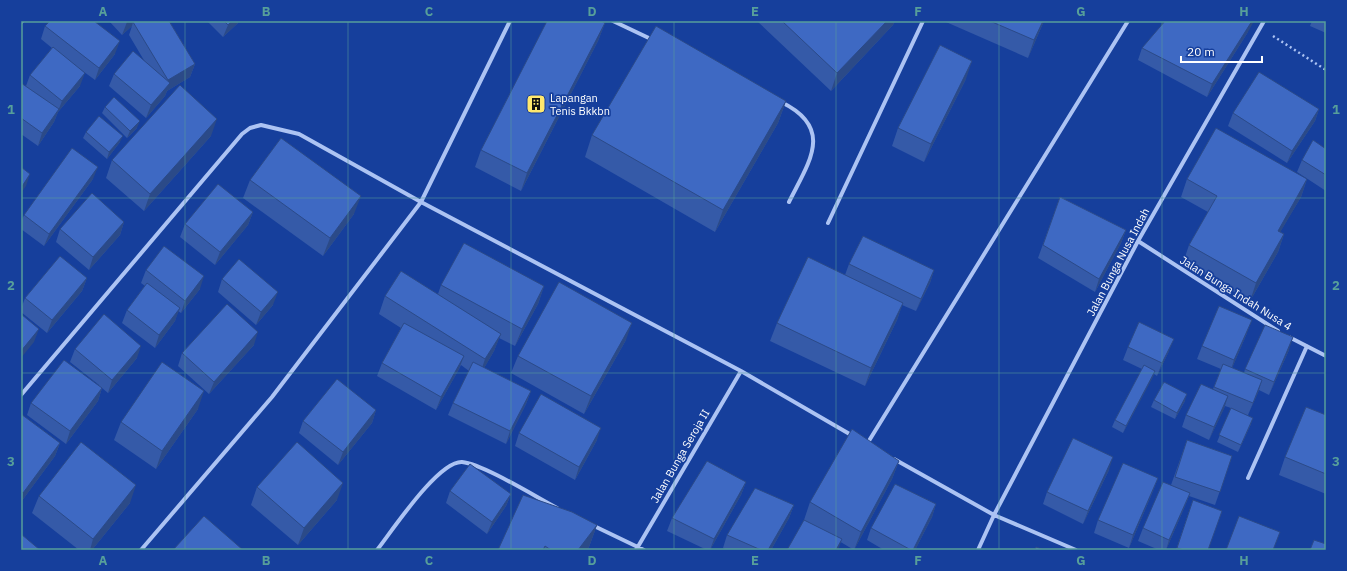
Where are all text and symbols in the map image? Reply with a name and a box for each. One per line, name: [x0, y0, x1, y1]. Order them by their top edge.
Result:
text: A: [99, 3, 108, 20]
text: B: [262, 3, 271, 20]
text: C: [425, 3, 434, 20]
text: D: [587, 3, 597, 20]
text: E: [751, 3, 759, 20]
text: F: [914, 3, 922, 20]
text: G: [1076, 3, 1086, 20]
text: H: [1239, 3, 1249, 20]
scale bar: [1181, 38, 1262, 64]
text: 20 m: [1187, 44, 1215, 59]
place label: Lapangan Tenis Bkkbn: [550, 91, 610, 118]
building icon: Lapangan Tenis Bkkbn: [525, 93, 547, 115]
text: 1: [7, 101, 15, 118]
text: 1: [1332, 101, 1340, 118]
street label: Jalan Bunga Nusa Indah: [1084, 206, 1152, 318]
street label: Jalan Bunga Indah Nusa 4: [1177, 253, 1295, 333]
text: 2: [7, 277, 15, 294]
text: 2: [1332, 277, 1340, 294]
street label: Jalan Bunga Seroja II: [648, 407, 712, 505]
text: 3: [7, 453, 15, 470]
text: 3: [1332, 453, 1340, 470]
text: A: [99, 552, 108, 569]
text: B: [262, 552, 271, 569]
text: C: [425, 552, 434, 569]
text: D: [587, 552, 597, 569]
text: E: [751, 552, 759, 569]
text: F: [914, 552, 922, 569]
text: G: [1076, 552, 1086, 569]
text: H: [1239, 552, 1249, 569]

